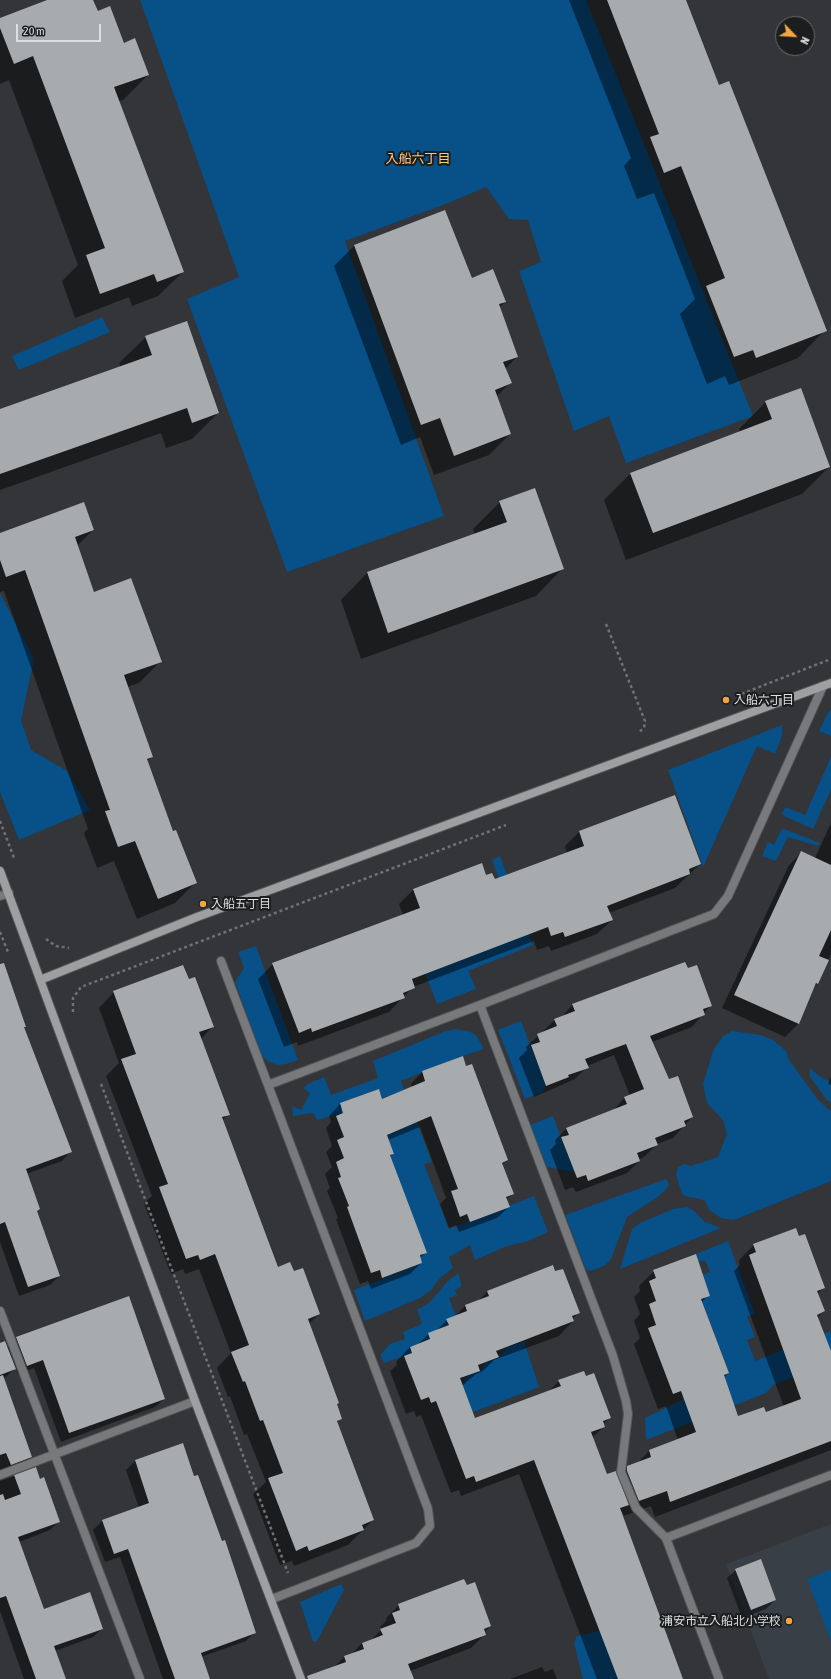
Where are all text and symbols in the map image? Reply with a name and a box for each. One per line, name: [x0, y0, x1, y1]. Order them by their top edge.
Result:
scale bar: [18, 16, 103, 42]
north arrow: [775, 16, 815, 56]
text: 20 m: [23, 24, 45, 38]
text: N: [798, 35, 812, 46]
district label: 入船六丁目: [386, 151, 450, 167]
place label: 入船六丁目: [734, 693, 794, 707]
marker: 入船六丁目: [721, 695, 731, 705]
place label: 入船五丁目: [211, 897, 271, 911]
marker: 入船五丁目: [198, 899, 208, 909]
place label: 浦安市立入船北小学校: [661, 1614, 781, 1628]
marker: 浦安市立入船北小学校: [784, 1616, 794, 1626]

